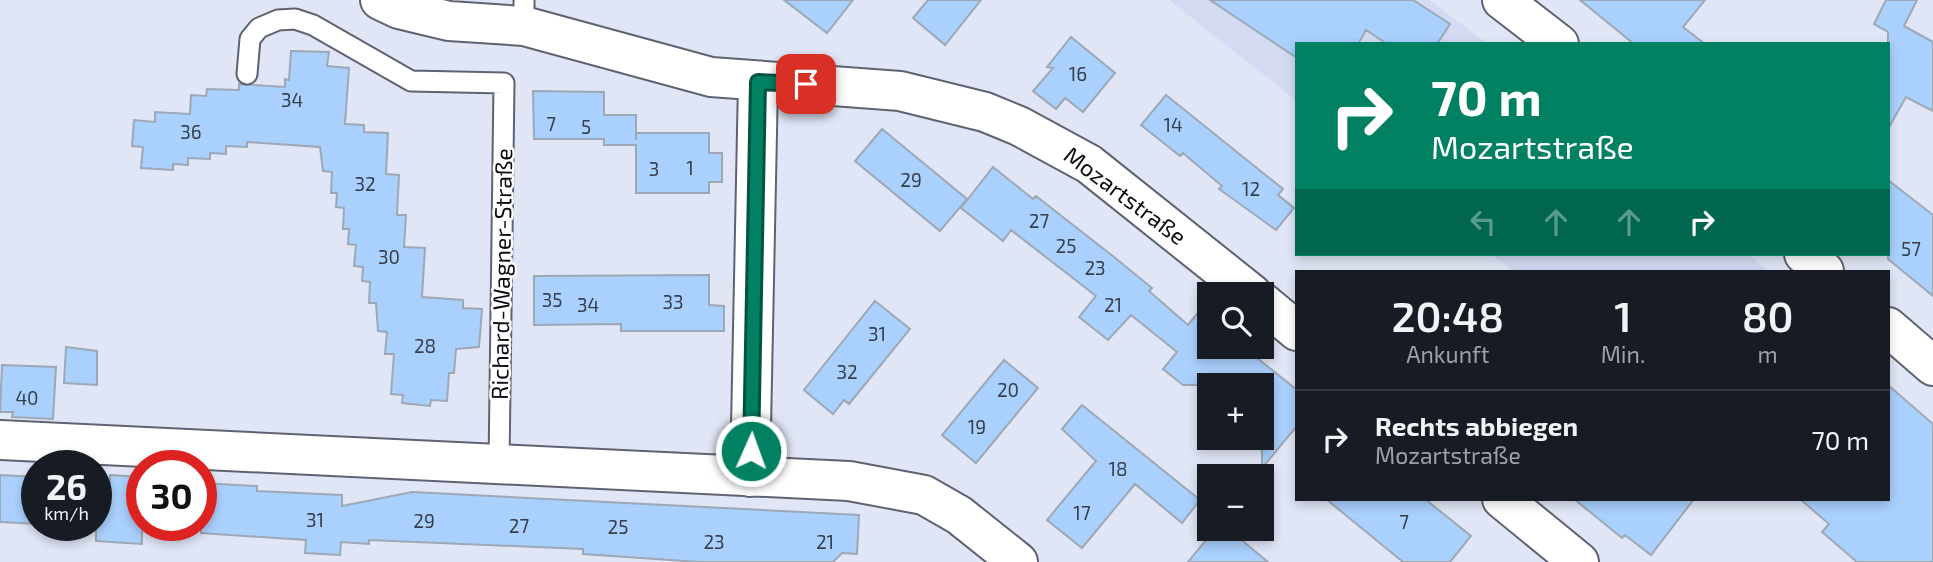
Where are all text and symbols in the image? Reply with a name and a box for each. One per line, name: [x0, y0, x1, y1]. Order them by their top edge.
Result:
pin: [776, 54, 836, 114]
house number: 16: [1069, 62, 1087, 85]
icon: arrive: [787, 65, 825, 103]
text: 70 m: [1431, 67, 1542, 126]
icon: right: [1316, 70, 1407, 161]
house number: 34: [281, 88, 303, 111]
house number: 7: [546, 112, 556, 135]
house number: 14: [1163, 113, 1183, 136]
house number: 5: [581, 115, 591, 138]
house number: 36: [180, 120, 202, 143]
text: Mozartstraße: [1431, 127, 1634, 165]
street label: Mozartstraße: [1059, 140, 1192, 250]
street label: Richard-Wagner-Straße: [485, 148, 517, 400]
house number: 1: [686, 156, 694, 179]
house number: 3: [649, 157, 659, 180]
house number: 29: [900, 168, 922, 191]
house number: 32: [354, 172, 376, 195]
house number: 12: [1242, 177, 1260, 200]
icon: left: [1464, 203, 1502, 241]
icon: ahead: [1537, 203, 1575, 241]
icon: ahead: [1610, 203, 1648, 241]
icon: right: [1683, 203, 1721, 241]
house number: 27: [1029, 209, 1049, 232]
house number: 25: [1056, 234, 1076, 257]
house number: 57: [1901, 237, 1921, 260]
house number: 30: [378, 245, 400, 268]
house number: 23: [1084, 256, 1106, 279]
map controls: [1197, 282, 1274, 541]
button: search: [1197, 282, 1274, 359]
house number: 35: [542, 288, 562, 311]
house number: 33: [662, 290, 684, 313]
text: 20:48: [1391, 290, 1504, 340]
text: 1: [1614, 290, 1632, 340]
text: 80: [1742, 290, 1794, 340]
house number: 34: [577, 293, 599, 316]
house number: 21: [1104, 293, 1122, 316]
house number: 31: [868, 322, 886, 345]
house number: 28: [414, 334, 436, 357]
text: Ankunft: [1406, 340, 1490, 368]
text: Min.: [1601, 340, 1645, 368]
text: m: [1758, 340, 1778, 368]
house number: 32: [836, 360, 858, 383]
button: +: [1197, 373, 1274, 450]
house number: 20: [997, 378, 1019, 401]
house number: 40: [15, 386, 39, 409]
text: Rechts abbiegen: [1375, 410, 1578, 441]
position arrow: [714, 414, 788, 488]
house number: 19: [968, 415, 986, 438]
icon: right: [1316, 420, 1354, 458]
text: 70 m: [1811, 424, 1869, 455]
text: Mozartstraße: [1375, 441, 1521, 469]
speed limit sign: 30: [126, 450, 217, 541]
house number: 18: [1108, 457, 1128, 480]
button: −: [1197, 464, 1274, 541]
text: 26: [46, 465, 87, 507]
house number: 17: [1073, 501, 1091, 524]
text: km/h: [44, 502, 89, 524]
house number: 31: [306, 508, 324, 531]
house number: 29: [413, 509, 435, 532]
house number: 7: [1399, 510, 1409, 533]
house number: 27: [509, 514, 529, 537]
house number: 25: [608, 515, 628, 538]
house number: 23: [703, 530, 725, 553]
house number: 21: [816, 530, 834, 553]

